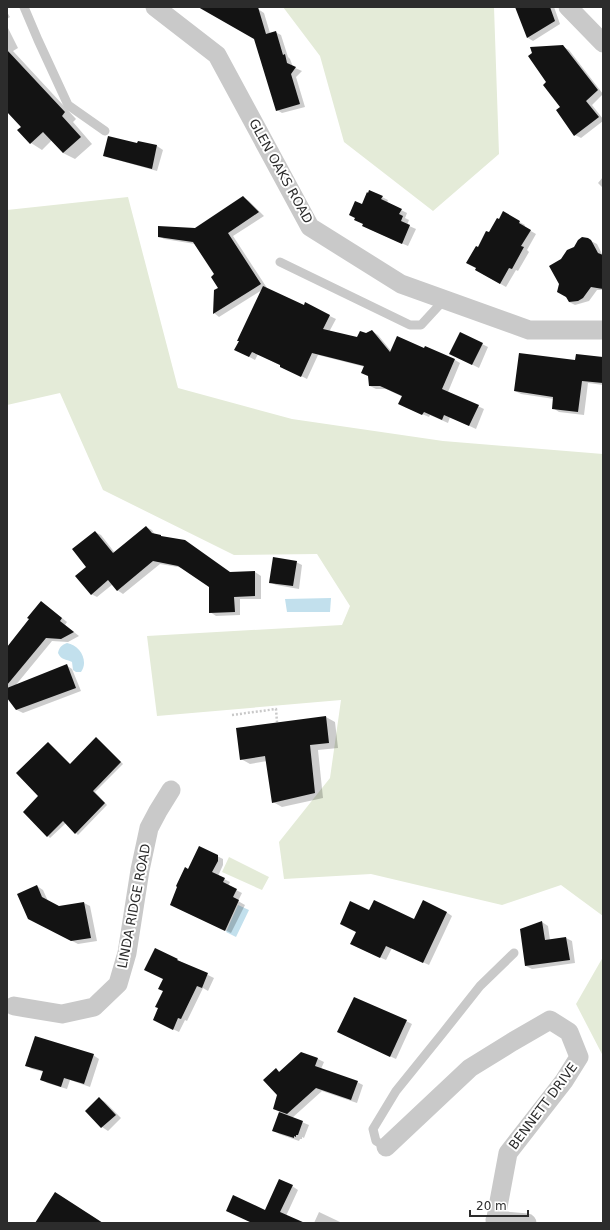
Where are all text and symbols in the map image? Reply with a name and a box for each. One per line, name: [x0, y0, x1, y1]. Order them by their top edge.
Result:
street label: GLEN OAKS ROAD: [246, 116, 316, 226]
street label: LINDA RIDGE ROAD: [115, 842, 153, 970]
street label: BENNETT DRIVE: [506, 1060, 580, 1152]
scale bar: [470, 1192, 528, 1218]
text: 20 m: [476, 1199, 507, 1213]

